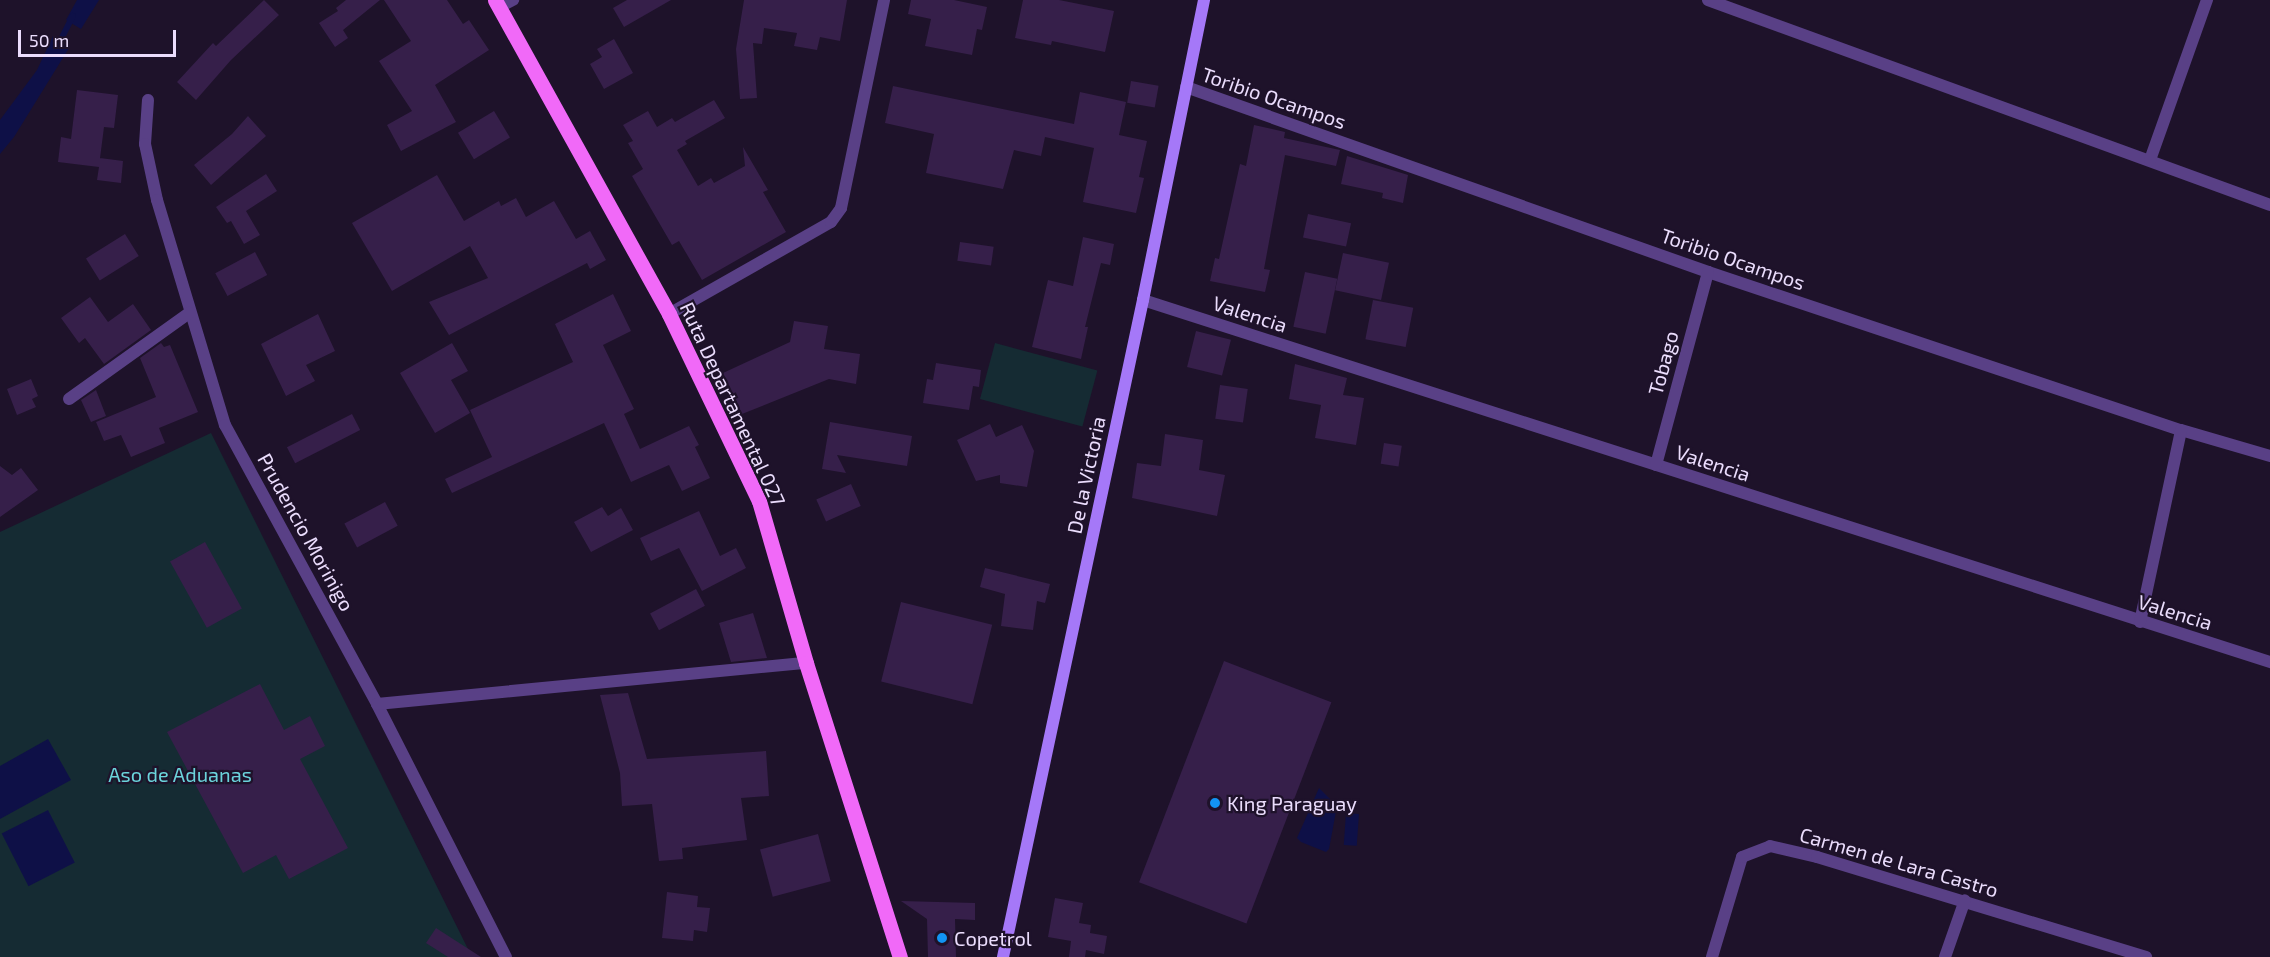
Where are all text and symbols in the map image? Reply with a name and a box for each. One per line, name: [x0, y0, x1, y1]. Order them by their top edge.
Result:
scale bar: [21, 18, 178, 56]
text: 50 m: [29, 29, 69, 51]
street label: Toribio Ocampos: [1199, 62, 1349, 134]
street label: Toribio Ocampos: [1658, 223, 1808, 295]
street label: Valencia: [1210, 291, 1290, 337]
street label: Ruta Departamental 027: [675, 298, 791, 510]
street label: Tobago: [1643, 328, 1683, 398]
street label: De la Victoria: [1062, 414, 1110, 536]
street label: Valencia: [1673, 440, 1753, 486]
street label: Prudencio Morinigo: [253, 449, 359, 615]
street label: Valencia: [2135, 589, 2215, 635]
park label: Aso de Aduanas: [108, 762, 252, 786]
place label: King Paraguay: [1227, 791, 1357, 815]
marker: King Paraguay: [1208, 796, 1222, 810]
street label: Carmen de Lara Castro: [1797, 822, 2001, 902]
place label: Copetrol: [954, 926, 1032, 950]
marker: Copetrol: [935, 931, 949, 945]

